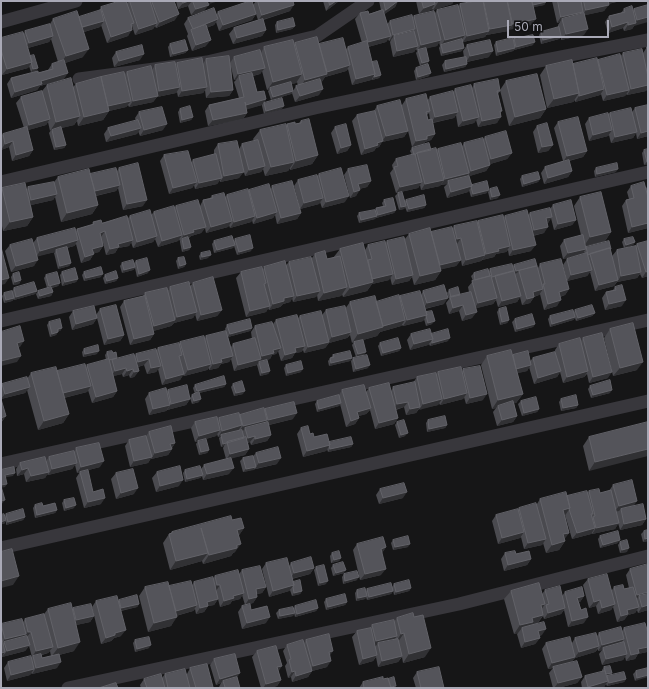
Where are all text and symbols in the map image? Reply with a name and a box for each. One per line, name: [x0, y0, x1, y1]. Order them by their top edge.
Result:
scale bar: [509, 12, 611, 38]
text: 50 m: [514, 19, 543, 34]

